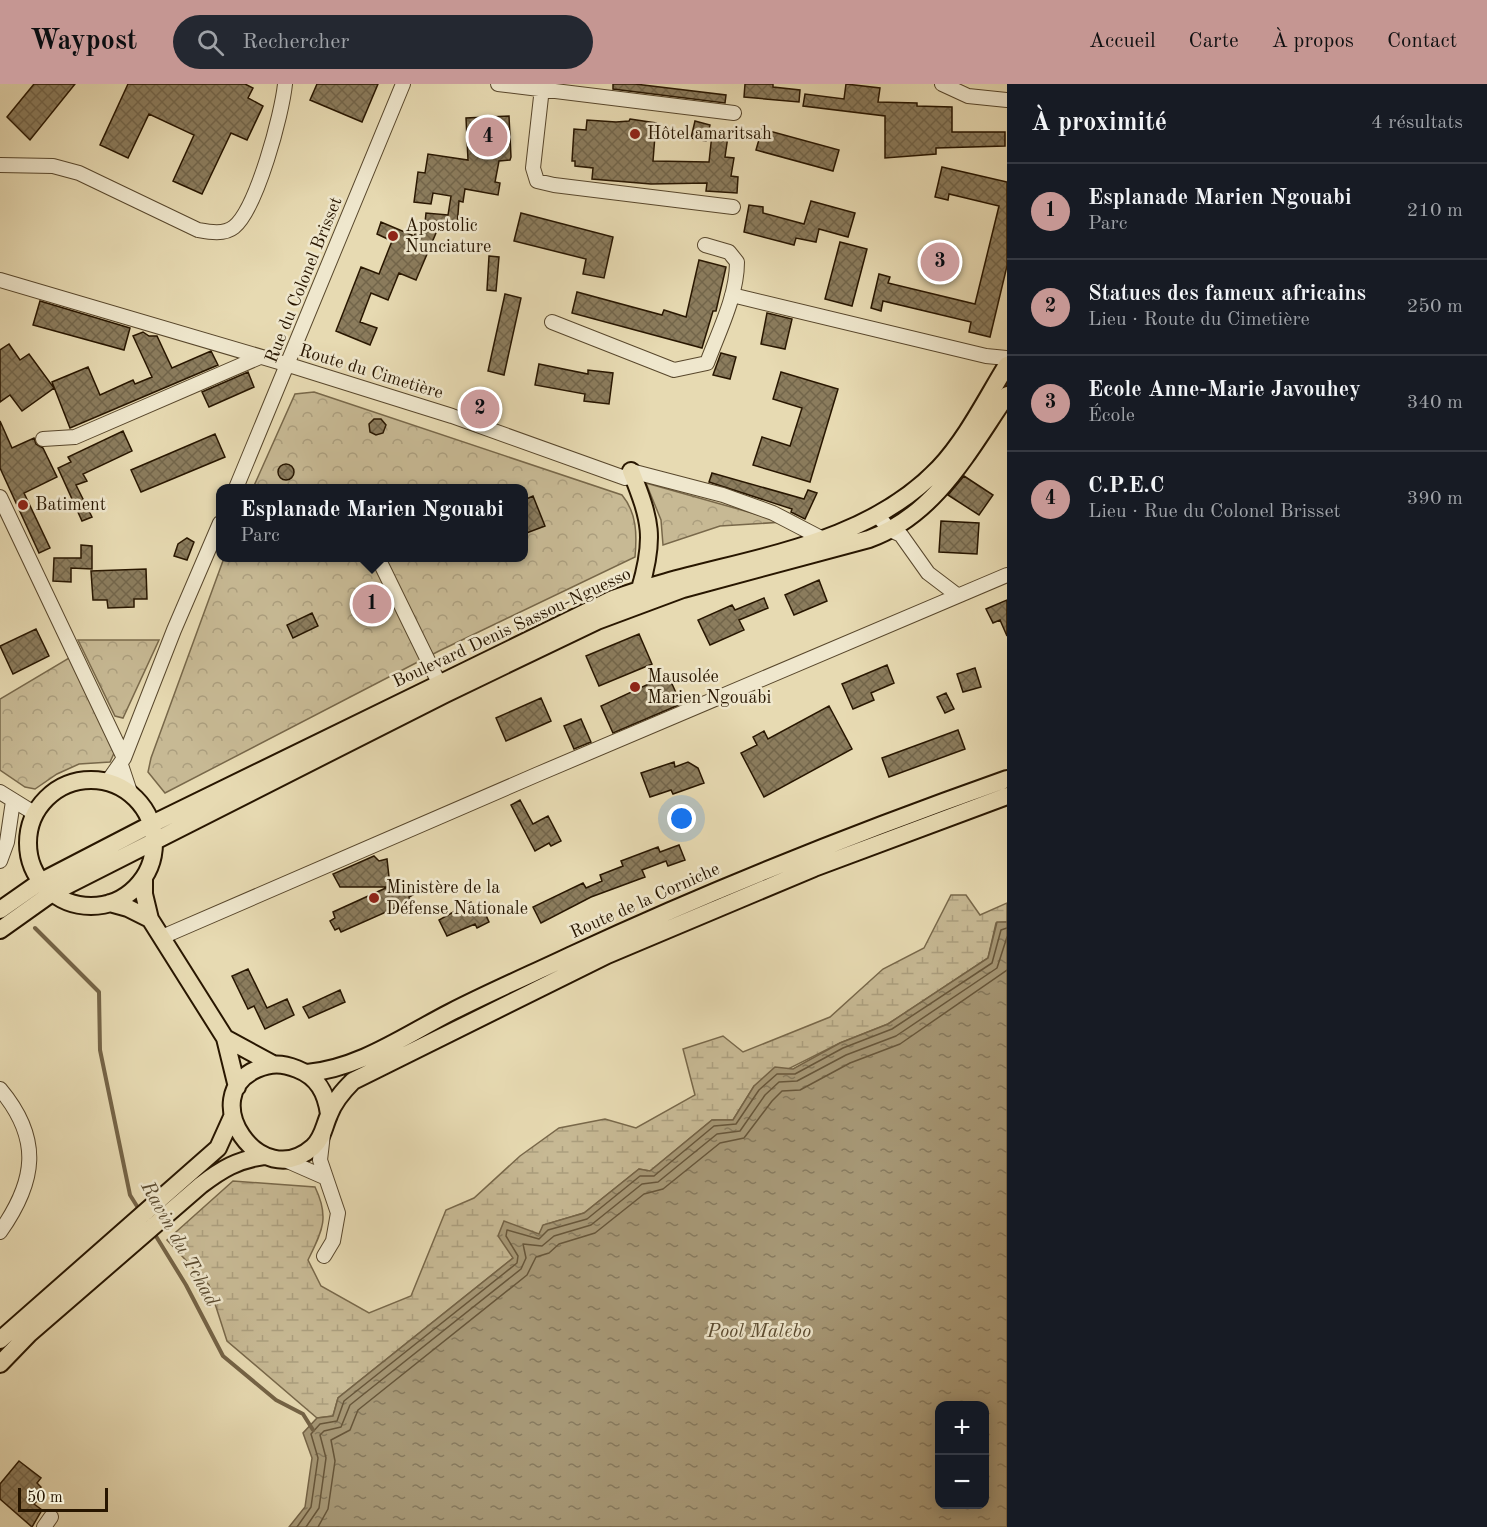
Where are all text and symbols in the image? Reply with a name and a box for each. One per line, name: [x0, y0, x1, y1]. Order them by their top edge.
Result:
search box: [173, 15, 593, 69]
icon: search: [194, 26, 227, 59]
text: Waypost: [30, 28, 137, 56]
text: Rechercher: [242, 31, 349, 53]
text: Accueil: [1089, 31, 1156, 52]
text: Carte: [1189, 31, 1239, 52]
text: À propos: [1272, 31, 1354, 52]
text: Contact: [1387, 31, 1457, 52]
text: À proximité: [1031, 110, 1167, 136]
text: 4 résultats: [1371, 113, 1463, 133]
pin: 4: [468, 115, 508, 160]
place label: Hôtel amaritsah: [647, 125, 772, 143]
marker: Hôtel amaritsah: [628, 127, 642, 141]
text: Esplanade Marien Ngouabi: [1088, 187, 1351, 209]
street label: Rue du Colonel Brisset: [262, 194, 346, 366]
text: 1: [1045, 201, 1056, 221]
text: 210 m: [1407, 201, 1463, 221]
text: Parc: [1088, 214, 1128, 234]
place label: Apostolic Nunciature: [405, 217, 491, 256]
marker: Apostolic Nunciature: [386, 229, 400, 243]
pin: 3: [920, 240, 960, 285]
text: Statues des fameux africains: [1088, 283, 1366, 305]
text: 2: [1045, 297, 1056, 317]
text: 250 m: [1407, 297, 1463, 317]
text: Lieu · Route du Cimetière: [1088, 310, 1310, 330]
street label: Route du Cimetière: [297, 342, 445, 402]
text: Ecole Anne-Marie Javouhey: [1088, 379, 1361, 401]
pin: 2: [460, 386, 500, 432]
text: 3: [1045, 393, 1056, 413]
text: 340 m: [1407, 393, 1463, 413]
text: École: [1088, 406, 1135, 426]
text: C.P.E.C: [1088, 475, 1164, 497]
popup: [216, 484, 528, 562]
text: 4: [1045, 489, 1056, 509]
text: 390 m: [1407, 489, 1463, 509]
place label: Batiment: [35, 496, 106, 514]
marker: Batiment: [16, 498, 30, 512]
text: Esplanade Marien Ngouabi: [240, 499, 504, 521]
text: Lieu · Rue du Colonel Brisset: [1088, 502, 1341, 522]
text: Parc: [240, 526, 280, 546]
street label: Boulevard Denis Sassou-Nguesso: [390, 565, 634, 691]
pin: 1: [352, 582, 392, 626]
place label: Mausolée Marien Ngouabi: [647, 668, 771, 707]
marker: Mausolée Marien Ngouabi: [628, 680, 642, 694]
your location: [667, 804, 696, 833]
street label: Route de la Corniche: [568, 860, 722, 942]
place label: Ministère de la Défense Nationale: [386, 879, 528, 918]
marker: Ministère de la Défense Nationale: [367, 891, 381, 905]
water label: Ravin du Tchad: [136, 1177, 222, 1310]
water label: Pool Malebo: [706, 1322, 811, 1342]
map controls: [935, 1401, 989, 1509]
button: +: [935, 1401, 989, 1455]
button: −: [935, 1455, 989, 1509]
scale bar: [18, 1485, 108, 1512]
text: 50 m: [27, 1490, 63, 1506]

